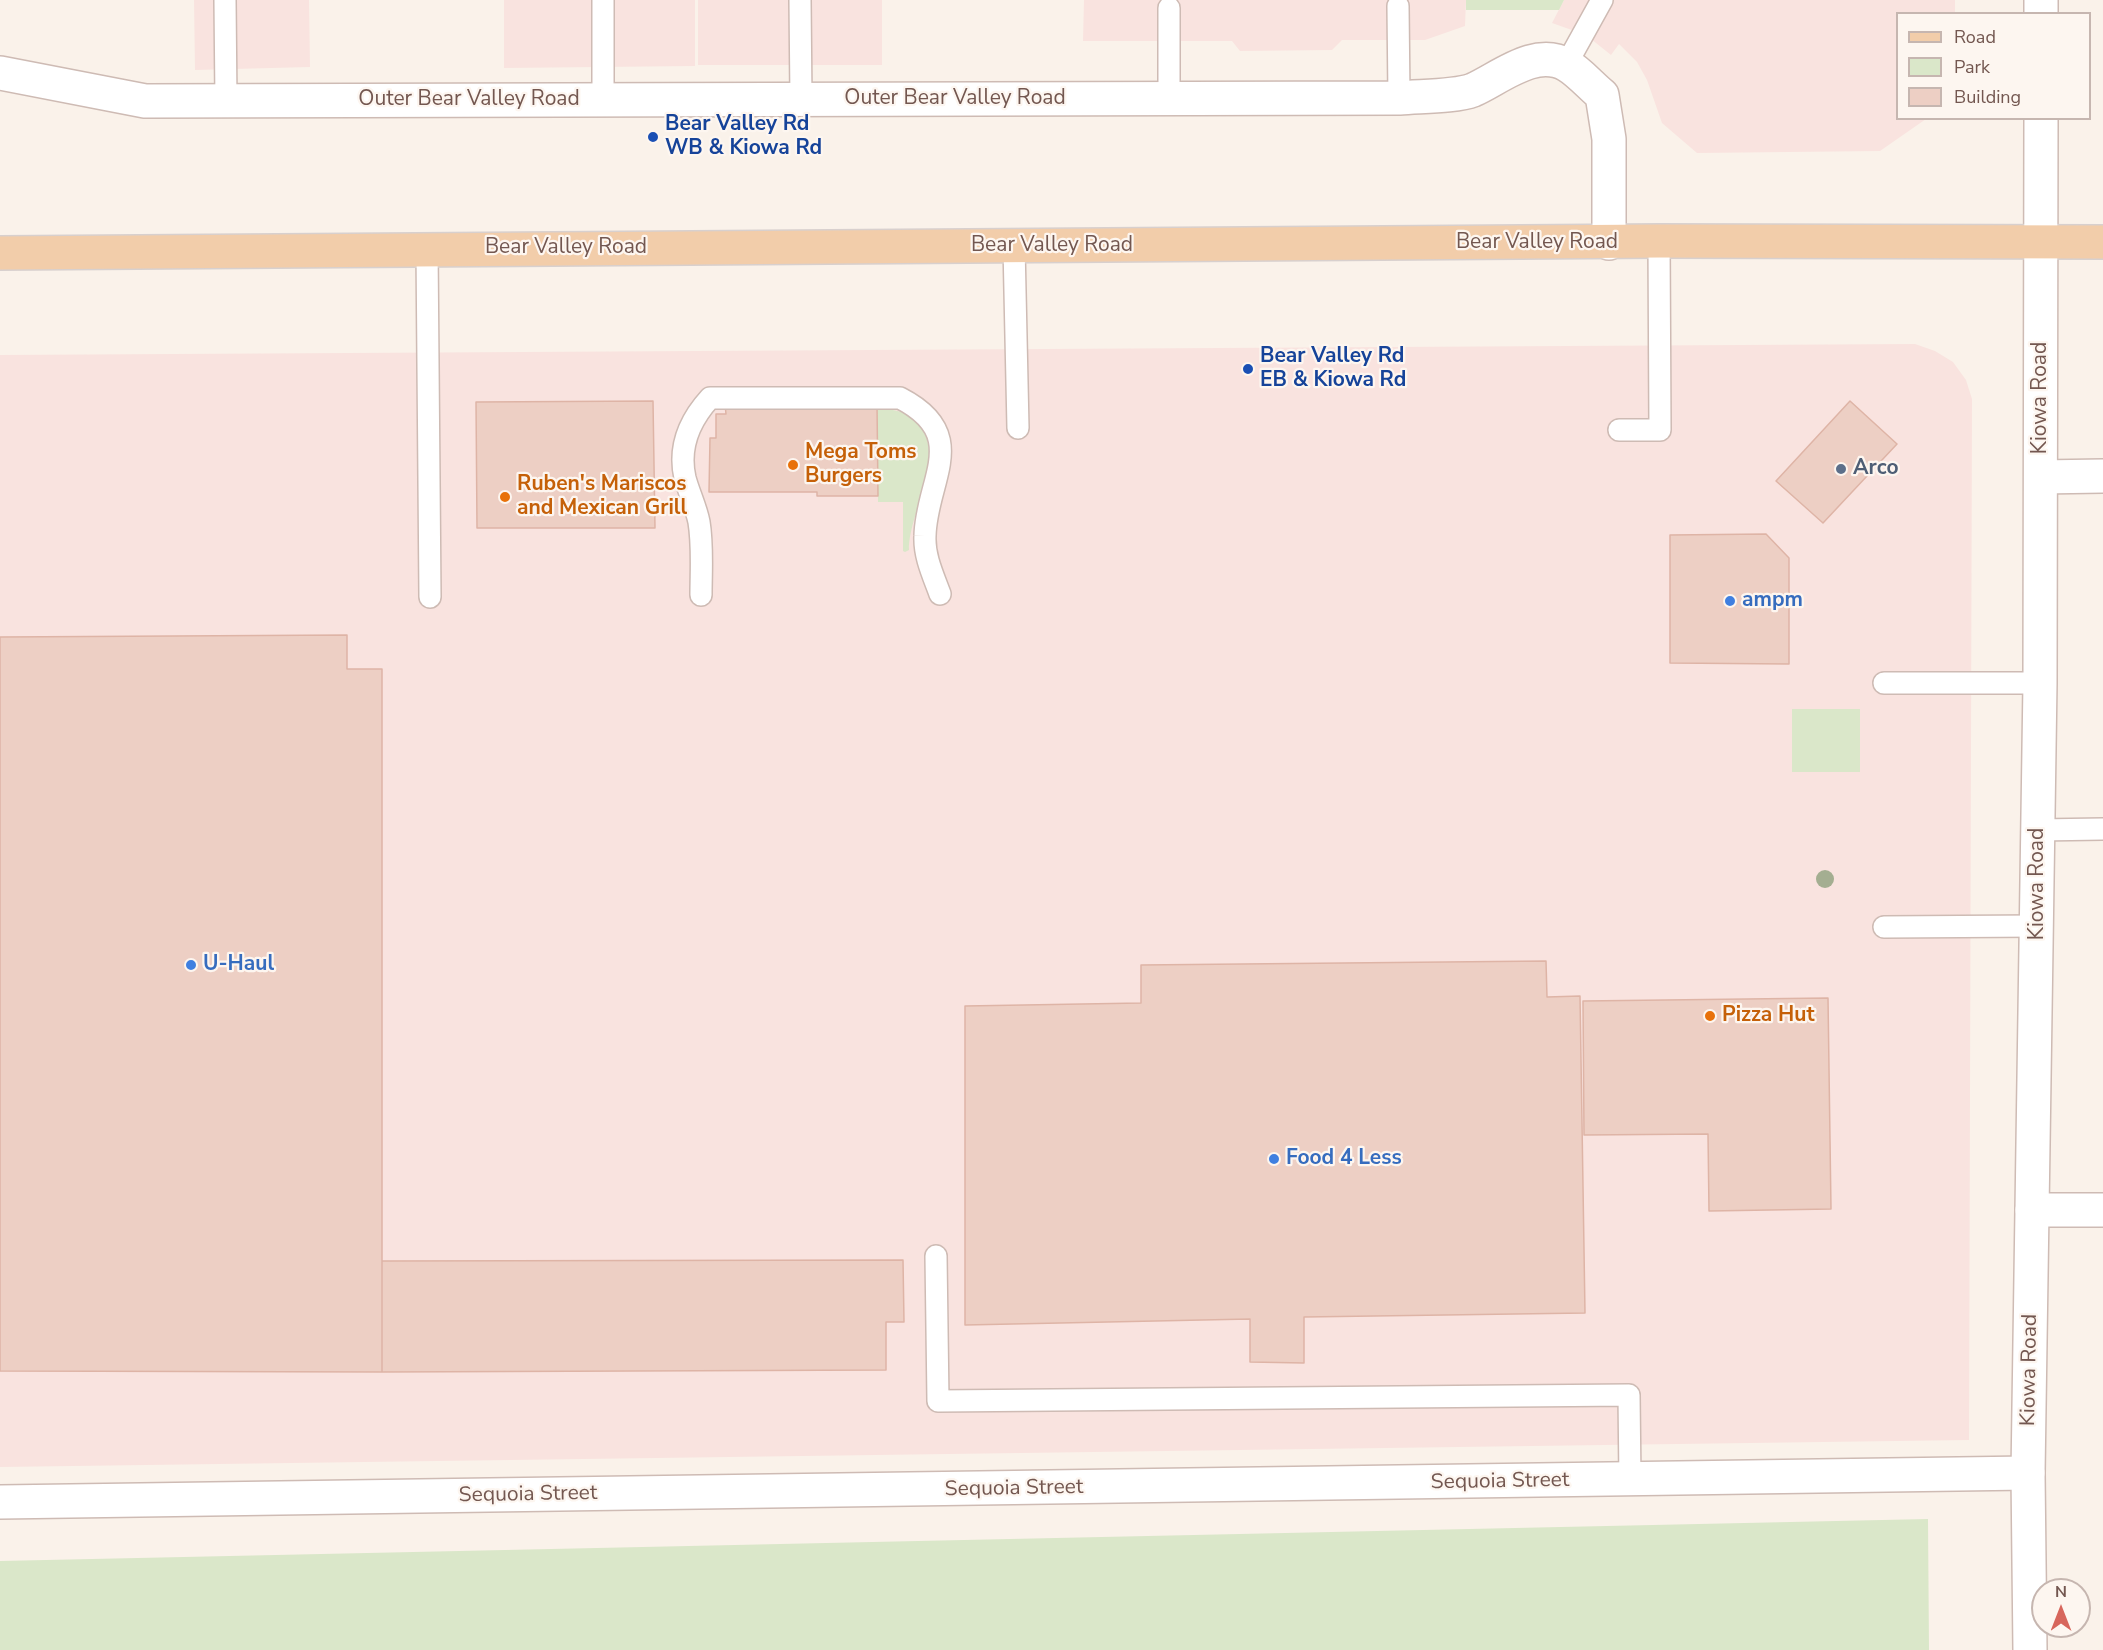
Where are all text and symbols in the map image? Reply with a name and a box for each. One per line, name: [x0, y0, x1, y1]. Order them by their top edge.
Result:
legend: [1896, 12, 2091, 120]
text: Road: [1954, 25, 1996, 49]
text: Park: [1954, 55, 1990, 79]
text: Building: [1954, 85, 2021, 109]
street label: Outer Bear Valley Road: [844, 86, 1066, 112]
street label: Outer Bear Valley Road: [358, 87, 580, 113]
place label: Bear Valley Rd WB & Kiowa Rd: [665, 112, 822, 162]
marker: Bear Valley Rd WB & Kiowa Rd: [646, 130, 660, 144]
street label: Bear Valley Road: [1456, 230, 1618, 256]
street label: Bear Valley Road: [971, 233, 1133, 259]
street label: Bear Valley Road: [485, 235, 647, 261]
street label: Kiowa Road: [2028, 342, 2054, 454]
place label: Bear Valley Rd EB & Kiowa Rd: [1260, 344, 1406, 394]
marker: Bear Valley Rd EB & Kiowa Rd: [1241, 362, 1255, 376]
place label: Mega Toms Burgers: [805, 440, 917, 490]
place label: Arco: [1853, 456, 1898, 482]
marker: Mega Toms Burgers: [786, 458, 800, 472]
marker: Arco: [1834, 462, 1848, 476]
place label: Ruben's Mariscos and Mexican Grill: [517, 472, 687, 522]
marker: Ruben's Mariscos and Mexican Grill: [498, 490, 512, 504]
place label: ampm: [1742, 588, 1803, 614]
marker: ampm: [1723, 594, 1737, 608]
street label: Kiowa Road: [2025, 828, 2051, 940]
place label: U-Haul: [203, 952, 274, 978]
marker: U-Haul: [184, 958, 198, 972]
place label: Pizza Hut: [1722, 1003, 1814, 1029]
marker: Pizza Hut: [1703, 1009, 1717, 1023]
place label: Food 4 Less: [1286, 1146, 1402, 1172]
marker: Food 4 Less: [1267, 1152, 1281, 1166]
street label: Kiowa Road: [2016, 1314, 2044, 1426]
street label: Sequoia Street: [1431, 1468, 1569, 1496]
street label: Sequoia Street: [945, 1475, 1083, 1503]
street label: Sequoia Street: [459, 1481, 597, 1509]
north arrow: [2031, 1578, 2091, 1638]
text: N: [2055, 1581, 2067, 1603]

